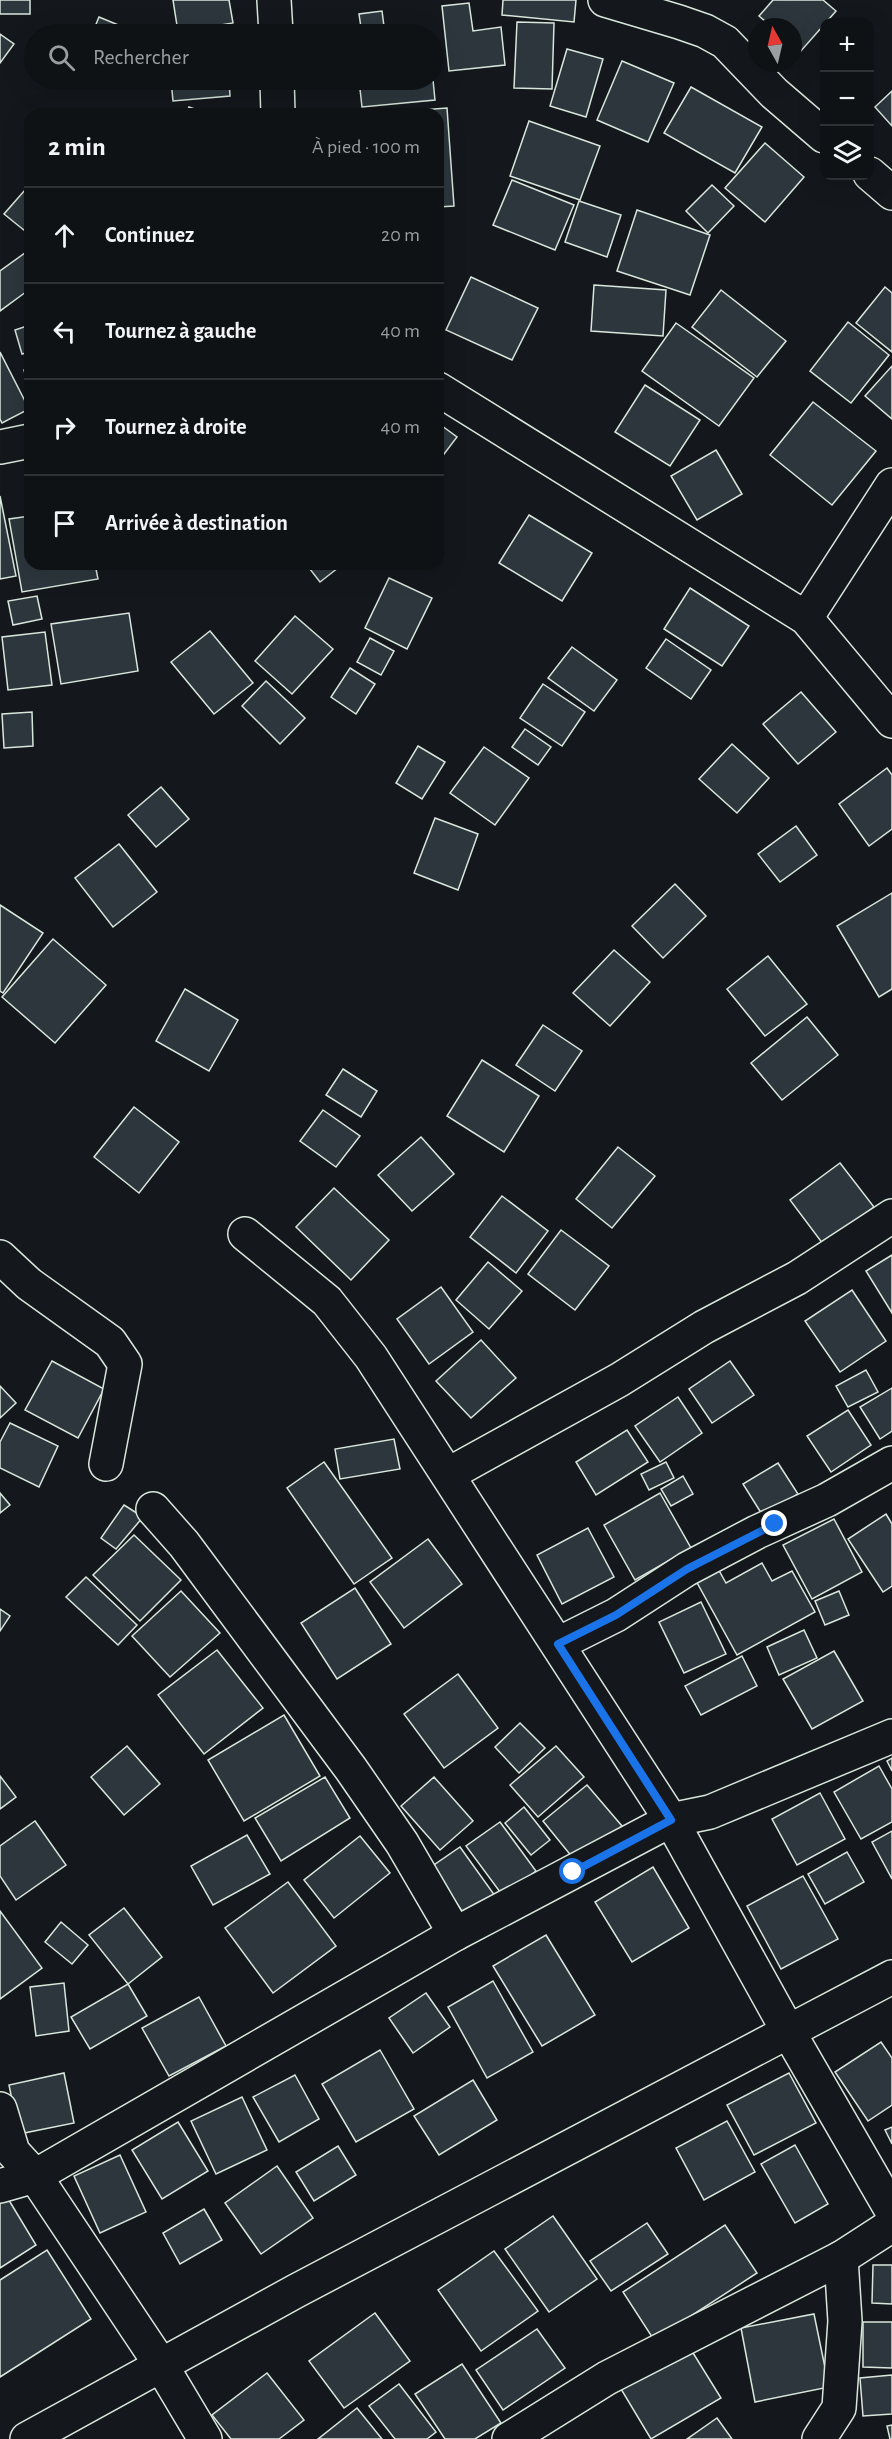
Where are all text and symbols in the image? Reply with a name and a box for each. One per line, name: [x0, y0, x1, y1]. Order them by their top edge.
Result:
north arrow: [748, 18, 802, 72]
map controls: [820, 18, 874, 180]
button: +: [820, 18, 874, 72]
search box: [24, 24, 444, 90]
icon: search: [45, 41, 78, 74]
text: Rechercher: [93, 46, 189, 68]
button: −: [820, 72, 874, 126]
button: layers: [820, 126, 874, 180]
text: 2 min: [48, 134, 106, 160]
text: À pied · 100 m: [312, 137, 420, 157]
icon: ahead: [48, 219, 81, 252]
text: Continuez: [105, 224, 194, 246]
text: 20 m: [381, 225, 420, 245]
icon: left: [48, 315, 81, 348]
text: Tournez à gauche: [105, 320, 256, 342]
text: 40 m: [381, 321, 420, 341]
icon: right: [48, 411, 81, 444]
text: Tournez à droite: [105, 416, 247, 438]
text: 40 m: [381, 417, 420, 437]
icon: arrive: [48, 507, 81, 540]
text: Arrivée à destination: [105, 512, 288, 534]
route end: [761, 1510, 787, 1536]
route start: [559, 1858, 585, 1884]

